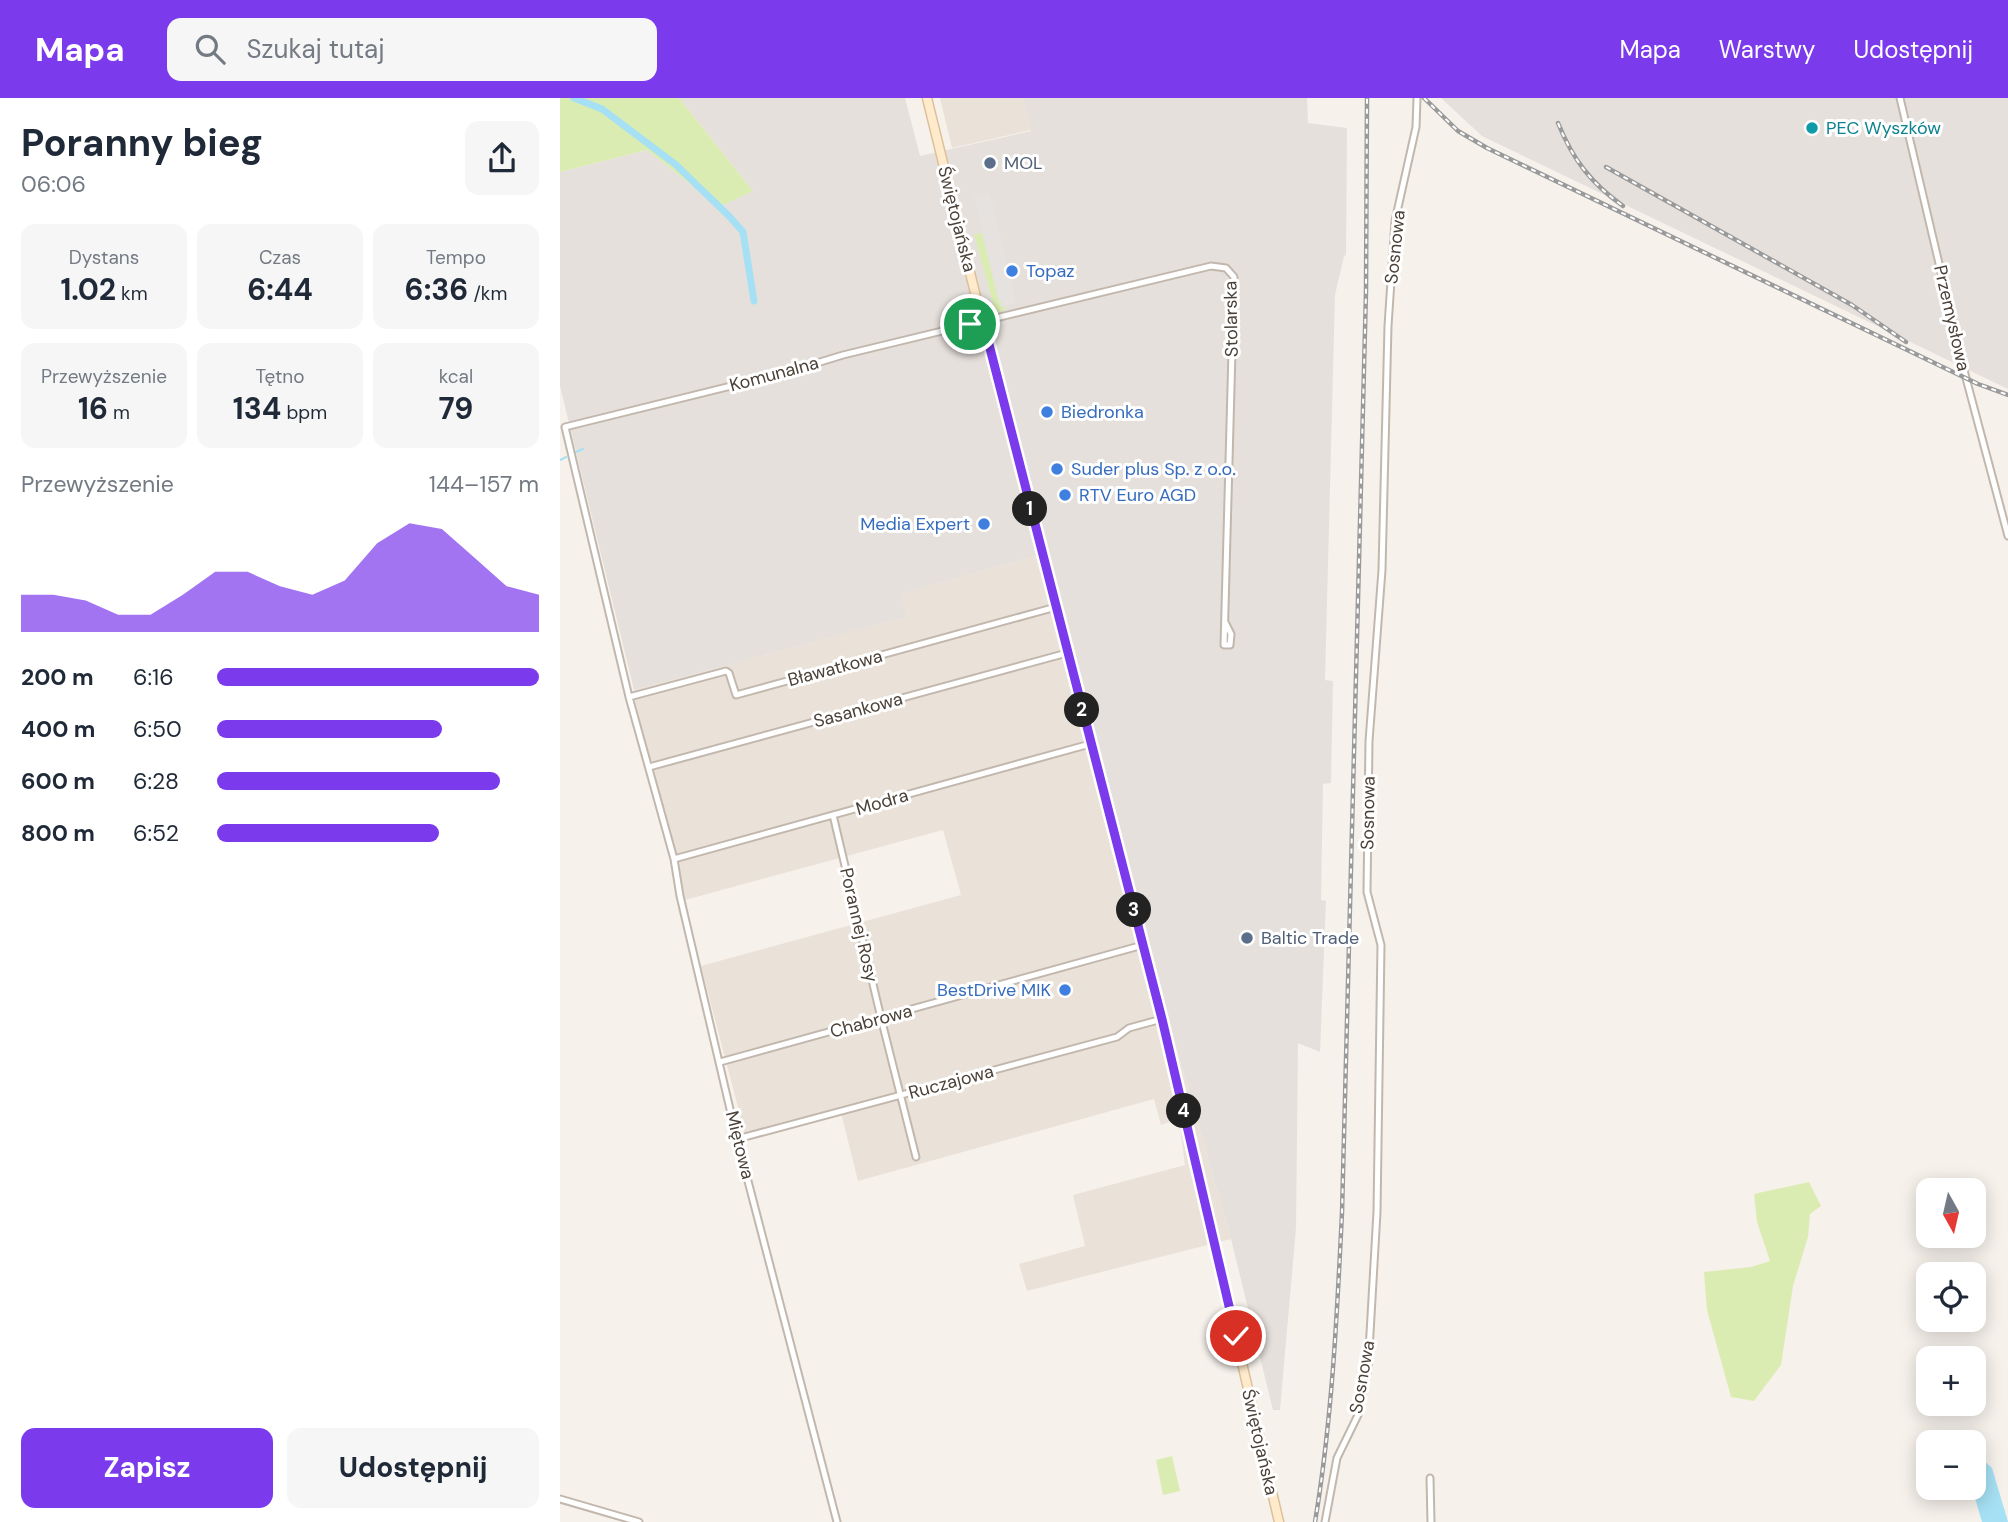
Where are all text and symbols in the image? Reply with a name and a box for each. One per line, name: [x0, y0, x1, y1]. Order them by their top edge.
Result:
search box: [167, 18, 657, 81]
text: Mapa: [35, 28, 125, 71]
icon: search: [191, 30, 229, 68]
text: Szukaj tutaj: [247, 32, 385, 66]
text: Mapa: [1619, 34, 1681, 65]
text: Warstwy: [1719, 34, 1815, 65]
text: Udostępnij: [1853, 34, 1973, 65]
place label: PEC Wyszków: [1826, 116, 1941, 140]
text: Poranny bieg: [21, 118, 263, 168]
marker: PEC Wyszków: [1804, 120, 1820, 136]
button: share: [465, 121, 539, 195]
place label: MOL: [1004, 151, 1043, 175]
marker: MOL: [982, 155, 998, 171]
street label: Świętojańska: [932, 164, 982, 274]
text: 06:06: [21, 169, 86, 199]
street label: Sosnowa: [1379, 209, 1411, 285]
text: Dystans: [69, 245, 139, 270]
text: Czas: [259, 245, 301, 270]
text: Tempo: [426, 245, 486, 270]
place label: Topaz: [1026, 259, 1074, 283]
marker: Topaz: [1004, 263, 1020, 279]
street label: Przemysłowa: [1928, 263, 1976, 373]
text: 1.02: [60, 270, 116, 309]
text: 6:44: [247, 270, 313, 309]
text: 6:36: [405, 270, 468, 309]
text: km: [116, 281, 148, 306]
text: /km: [468, 281, 507, 306]
street label: Stolarska: [1218, 281, 1244, 357]
pin: [940, 294, 1000, 354]
icon: arrive: [951, 305, 989, 343]
street label: Komunalna: [727, 351, 821, 397]
text: Przewyższenie: [41, 364, 167, 389]
text: Tętno: [255, 364, 305, 389]
text: kcal: [439, 364, 473, 389]
text: 16: [78, 389, 108, 428]
text: 134: [233, 389, 281, 428]
text: 79: [439, 389, 473, 428]
text: m: [108, 400, 130, 425]
text: bpm: [281, 400, 327, 425]
place label: Biedronka: [1061, 400, 1144, 424]
marker: Biedronka: [1039, 404, 1055, 420]
place label: Suder plus Sp. z o.o.: [1071, 457, 1236, 481]
marker: Suder plus Sp. z o.o.: [1049, 461, 1065, 477]
text: Przewyższenie: [21, 469, 174, 499]
text: 144–157 m: [429, 469, 539, 499]
place label: RTV Euro AGD: [1079, 483, 1196, 507]
marker: RTV Euro AGD: [1057, 487, 1073, 503]
pin: 1: [1012, 492, 1048, 526]
text: 1: [1026, 496, 1033, 521]
place label: Media Expert: [860, 512, 970, 536]
marker: Media Expert: [976, 516, 992, 532]
street label: Bławatkowa: [785, 644, 885, 692]
text: 200 m: [21, 662, 94, 692]
text: 6:16: [133, 662, 174, 692]
street label: Sasankowa: [811, 687, 905, 733]
pin: 2: [1064, 692, 1100, 728]
text: 2: [1076, 697, 1087, 722]
text: 400 m: [21, 714, 95, 744]
text: 6:50: [133, 714, 182, 744]
text: 600 m: [21, 766, 95, 796]
text: 6:28: [133, 766, 179, 796]
street label: Sosnowa: [1355, 776, 1381, 850]
street label: Modra: [853, 783, 911, 821]
text: 800 m: [21, 818, 95, 848]
text: 6:52: [133, 818, 179, 848]
street label: Porannej Rosy: [834, 865, 884, 985]
pin: 3: [1116, 892, 1152, 928]
text: 3: [1128, 897, 1139, 922]
place label: Baltic Trade: [1261, 926, 1359, 950]
marker: Baltic Trade: [1239, 930, 1255, 946]
place label: BestDrive MIK: [937, 978, 1051, 1002]
marker: BestDrive MIK: [1057, 982, 1073, 998]
street label: Chabrowa: [827, 999, 915, 1043]
street label: Ruczajowa: [906, 1059, 996, 1105]
pin: 4: [1166, 1094, 1202, 1128]
text: 4: [1177, 1098, 1190, 1123]
street label: Miętowa: [720, 1108, 760, 1182]
north arrow: [1916, 1178, 1986, 1248]
map controls: [1916, 1178, 1986, 1500]
button: locate: [1916, 1262, 1986, 1332]
pin: [1206, 1306, 1266, 1366]
icon: check: [1217, 1317, 1255, 1355]
street label: Sosnowa: [1344, 1338, 1380, 1416]
button: +: [1916, 1346, 1986, 1416]
street label: Świętojańska: [1236, 1387, 1284, 1497]
button: Zapisz: [21, 1428, 273, 1508]
button: Udostępnij: [287, 1428, 539, 1508]
button: −: [1916, 1430, 1986, 1500]

